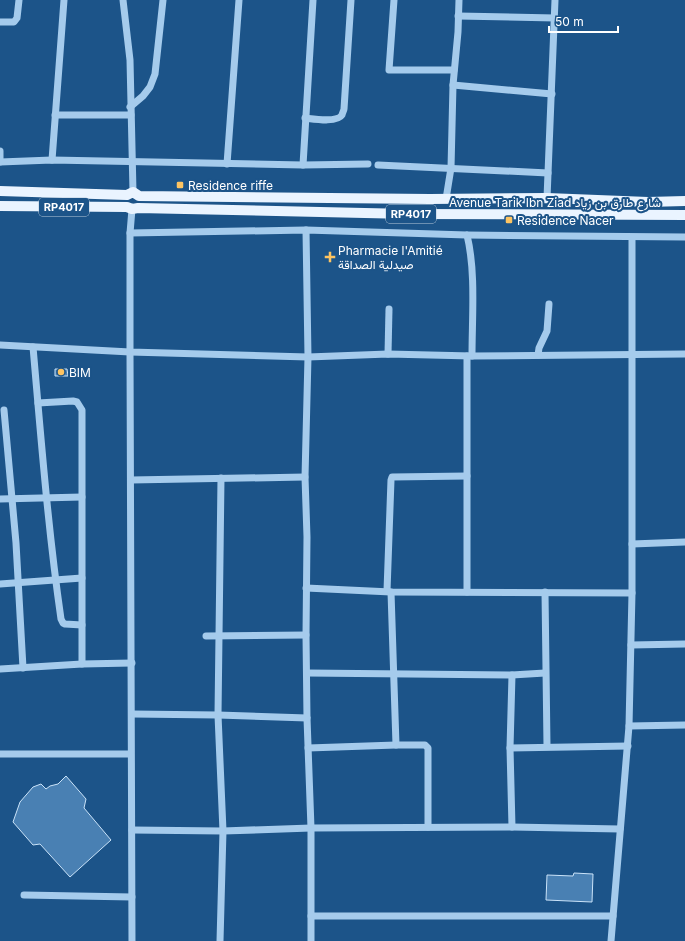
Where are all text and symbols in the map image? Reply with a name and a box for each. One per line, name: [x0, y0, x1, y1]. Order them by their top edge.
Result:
scale bar: [549, 8, 618, 34]
text: 50 m: [555, 14, 584, 29]
place label: Residence riffe: [188, 178, 273, 193]
marker: Residence riffe: [175, 180, 185, 190]
street label: Avenue Tarik Ibn Ziad شارع طارق بن زياد: [449, 195, 661, 212]
road number: RP4017: [39, 198, 89, 216]
road number: RP4017: [386, 205, 436, 223]
place label: Residence Nacer: [517, 213, 614, 228]
marker: Residence Nacer: [504, 215, 514, 225]
place label: Pharmacie l'Amitié صيدلية الصداقة: [338, 243, 443, 272]
marker: Pharmacie l'Amitié صيدلية الصداقة: [325, 252, 335, 262]
place label: BIM: [69, 365, 91, 380]
marker: BIM: [56, 367, 66, 377]

